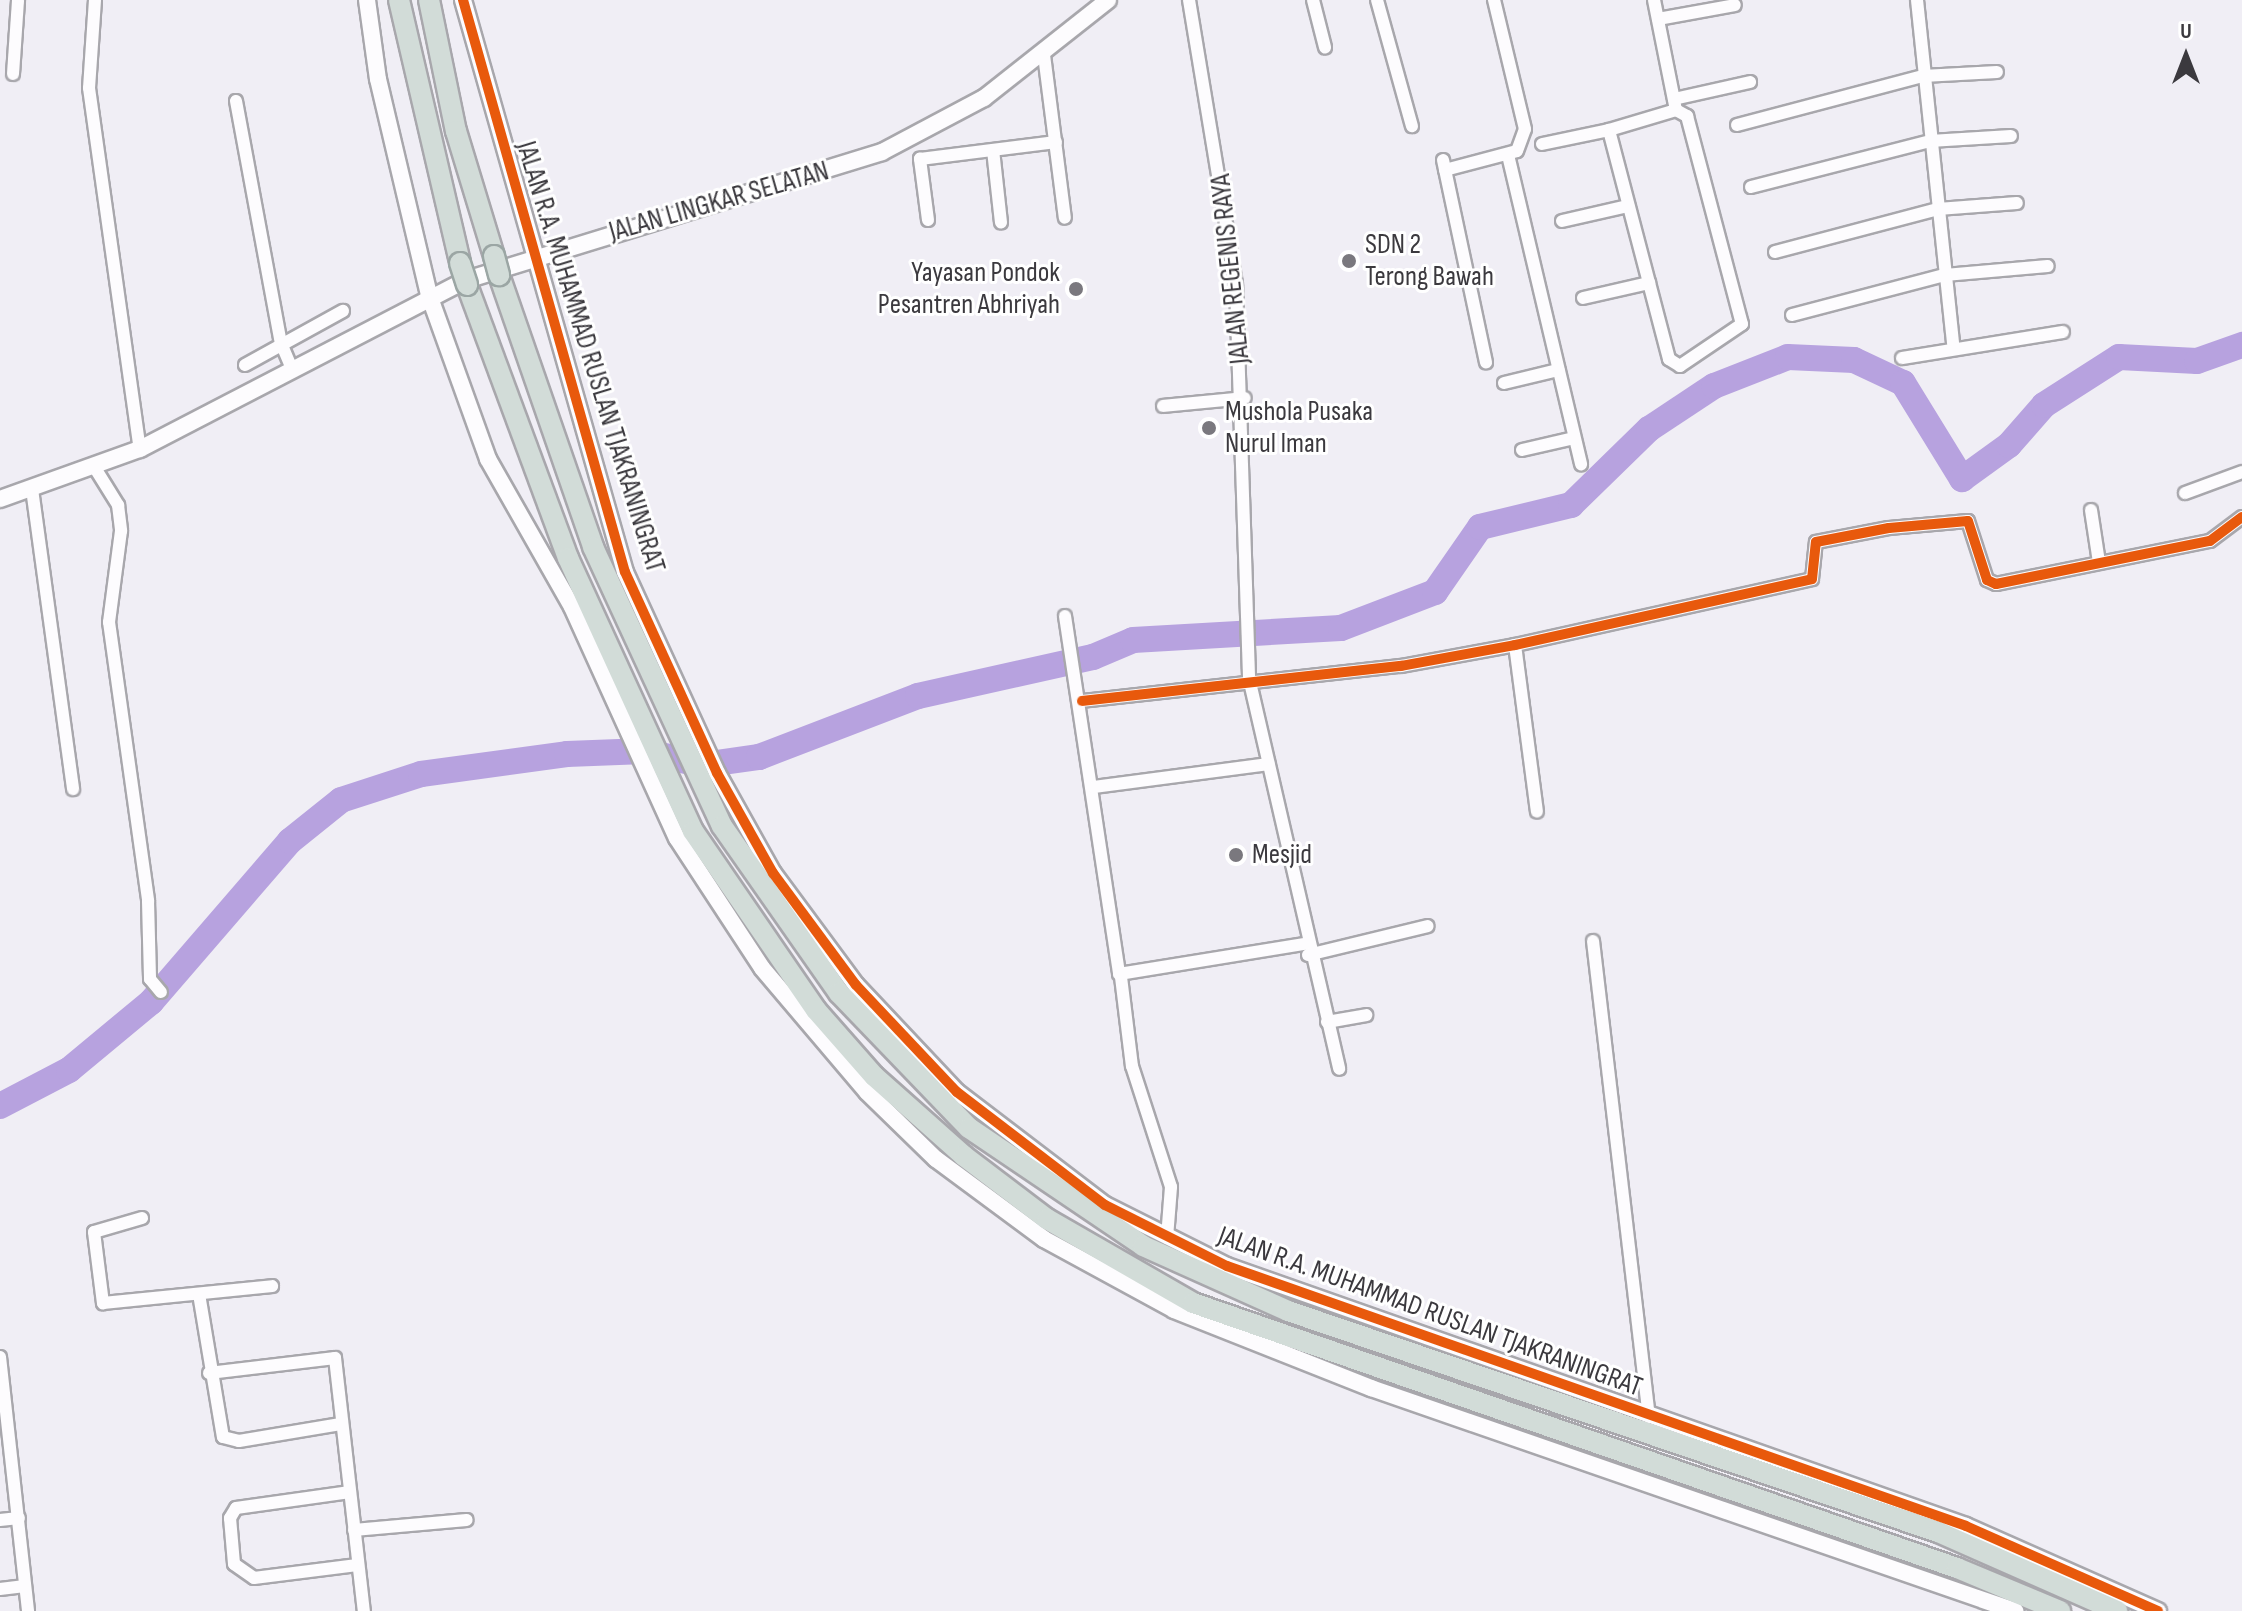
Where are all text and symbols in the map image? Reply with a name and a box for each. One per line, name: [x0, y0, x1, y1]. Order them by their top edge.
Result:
north arrow: [2146, 16, 2226, 96]
text: U: [2180, 18, 2192, 45]
street label: JALAN R.A. MUHAMMAD RUSLAN TJAKRANINGRAT: [508, 137, 672, 577]
street label: JALAN LINGKAR SELATAN: [605, 155, 833, 249]
street label: JALAN REGENIS RAYA: [1204, 172, 1258, 366]
place label: SDN 2 Terong Bawah: [1365, 228, 1494, 294]
marker: SDN 2 Terong Bawah: [1340, 252, 1358, 270]
place label: Yayasan Pondok Pesantren Abhriyah: [878, 256, 1060, 322]
marker: Yayasan Pondok Pesantren Abhriyah: [1067, 280, 1085, 298]
place label: Mushola Pusaka Nurul Iman: [1225, 395, 1373, 461]
marker: Mushola Pusaka Nurul Iman: [1200, 419, 1218, 437]
place label: Mesjid: [1252, 838, 1312, 872]
marker: Mesjid: [1227, 846, 1245, 864]
street label: JALAN R.A. MUHAMMAD RUSLAN TJAKRANINGRAT: [1213, 1219, 1647, 1405]

